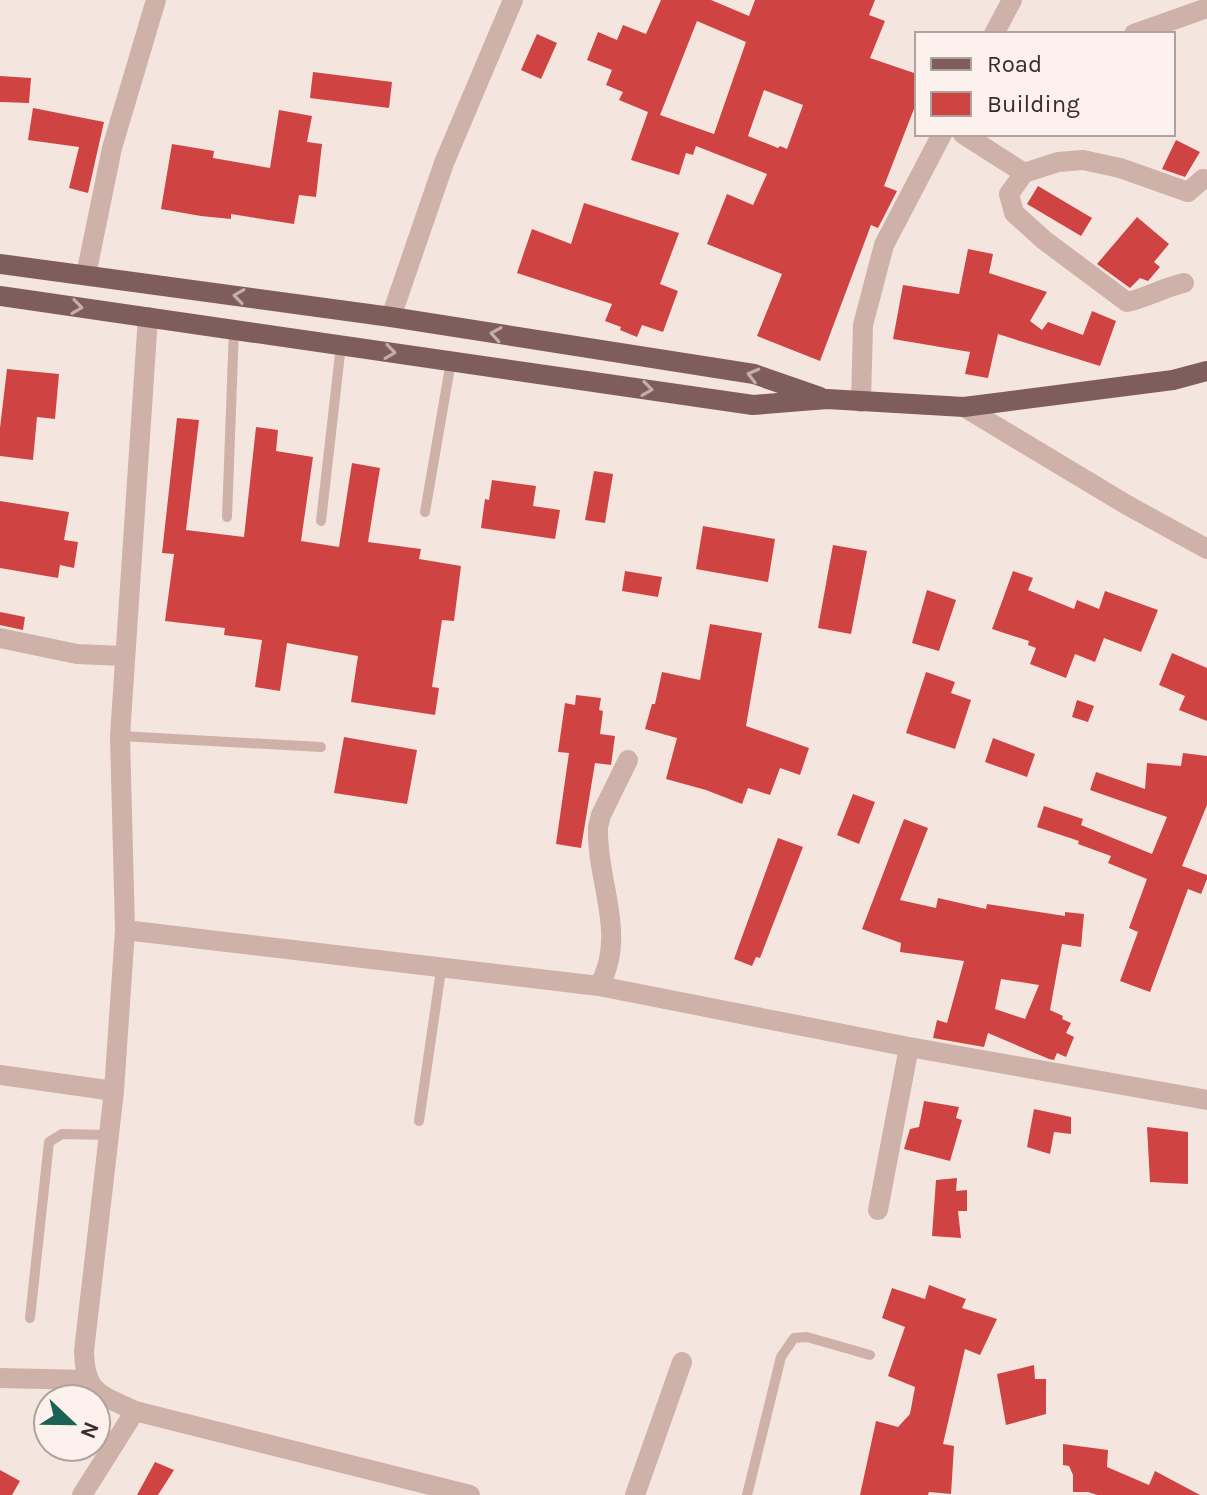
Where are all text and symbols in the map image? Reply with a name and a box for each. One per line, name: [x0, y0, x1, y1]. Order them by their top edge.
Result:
legend: [915, 32, 1175, 136]
text: Road: [987, 50, 1042, 78]
text: Building: [987, 90, 1080, 118]
one-way arrow: [232, 288, 246, 305]
one-way arrow: [70, 298, 84, 315]
one-way arrow: [490, 326, 503, 343]
one-way arrow: [383, 343, 397, 360]
one-way arrow: [747, 368, 760, 385]
one-way arrow: [640, 380, 654, 397]
north arrow: [32, 1383, 112, 1463]
text: N: [75, 1418, 105, 1442]

